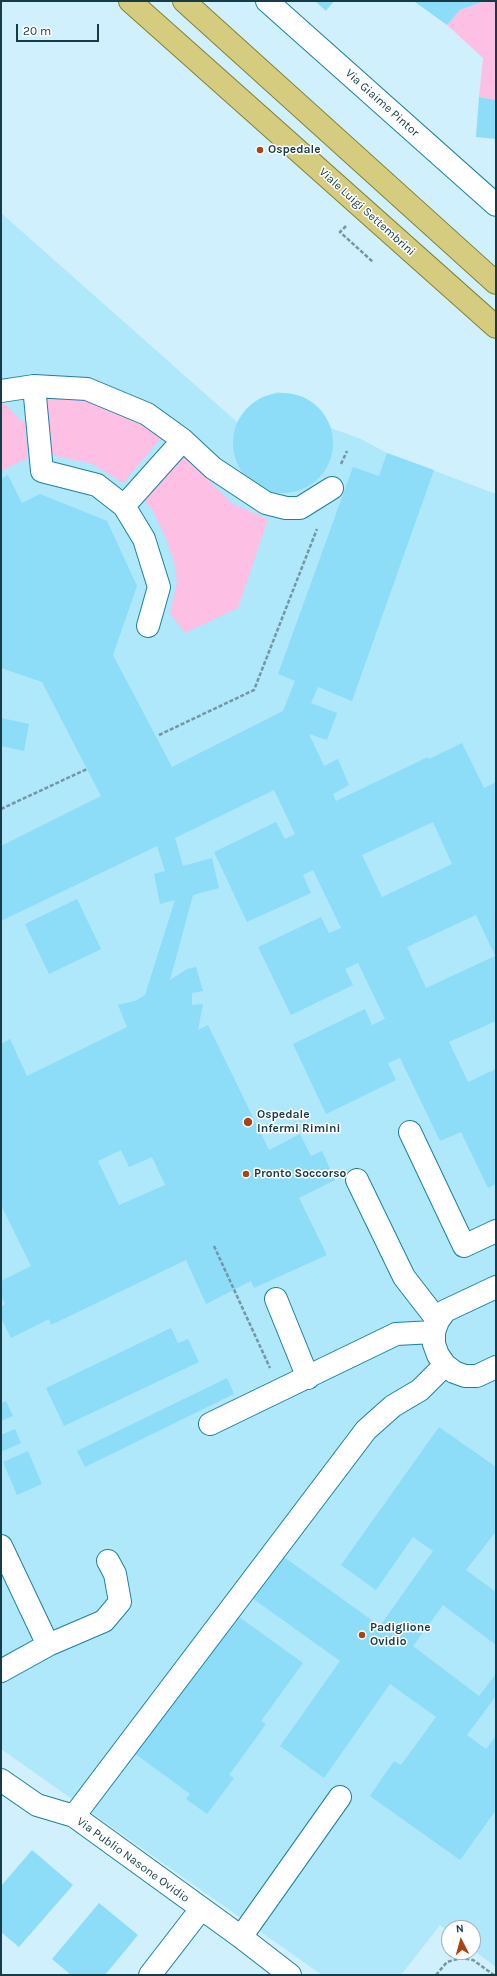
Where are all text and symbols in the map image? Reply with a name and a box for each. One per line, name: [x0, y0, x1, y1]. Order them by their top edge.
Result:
scale bar: [18, 16, 101, 42]
text: 20 m: [23, 24, 51, 38]
street label: Via Giaime Pintor: [342, 66, 422, 140]
place label: Ospedale: [268, 143, 321, 157]
marker: Ospedale: [255, 145, 265, 155]
street label: Viale Luigi Settembrini: [316, 165, 418, 259]
place label: Ospedale Infermi Rimini: [257, 1108, 340, 1136]
marker: Ospedale Infermi Rimini: [242, 1116, 254, 1128]
place label: Pronto Soccorso: [254, 1167, 346, 1181]
marker: Pronto Soccorso: [241, 1169, 251, 1179]
place label: Padiglione Ovidio: [370, 1621, 430, 1649]
marker: Padiglione Ovidio: [357, 1630, 367, 1640]
street label: Via Publio Nasone Ovidio: [74, 1814, 192, 1906]
north arrow: [441, 1920, 481, 1960]
text: N: [455, 1922, 464, 1935]

